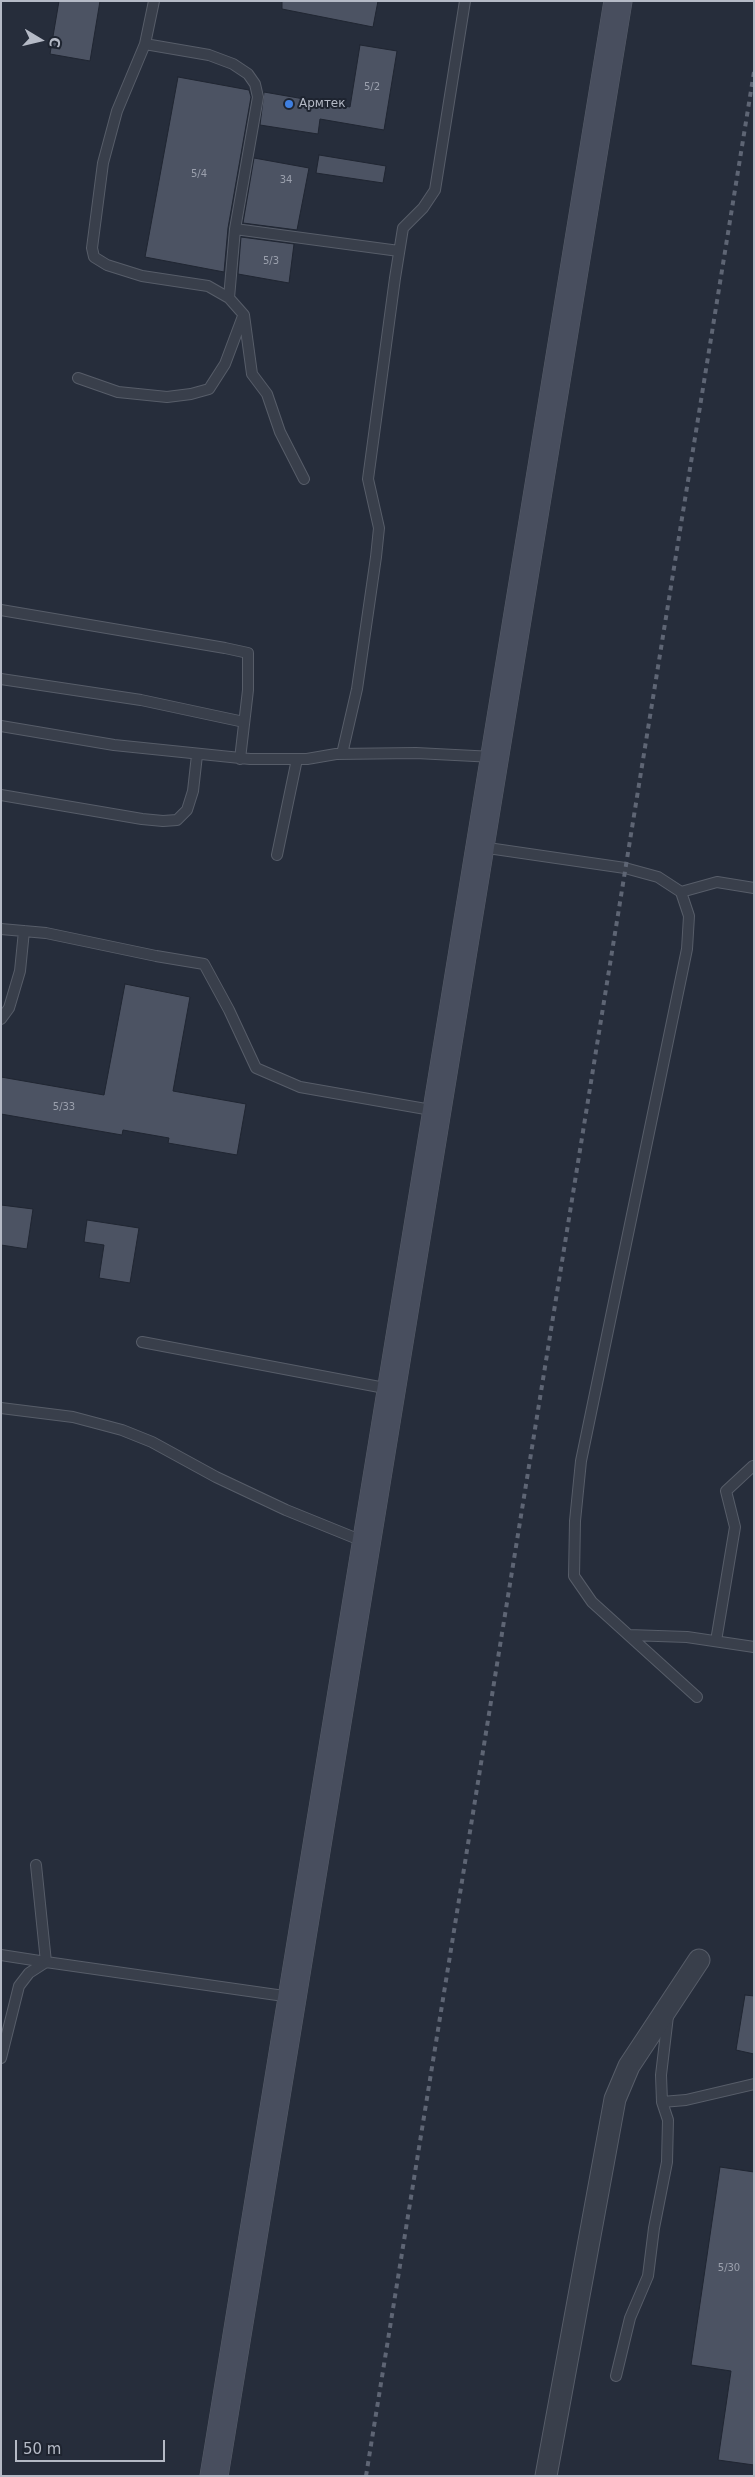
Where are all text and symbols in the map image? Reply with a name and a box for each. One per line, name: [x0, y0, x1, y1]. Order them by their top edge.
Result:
north arrow: [15, 15, 65, 65]
text: С: [46, 36, 64, 49]
house number: 5/2: [364, 81, 380, 93]
place label: Армтек: [299, 97, 346, 111]
marker: Армтек: [283, 98, 295, 110]
house number: 5/4: [191, 168, 207, 180]
house number: 34: [280, 174, 292, 186]
house number: 5/3: [263, 255, 279, 267]
house number: 5/33: [53, 1101, 75, 1113]
house number: 5/30: [718, 2262, 740, 2274]
scale bar: [18, 2430, 168, 2462]
text: 50 m: [23, 2440, 61, 2458]

